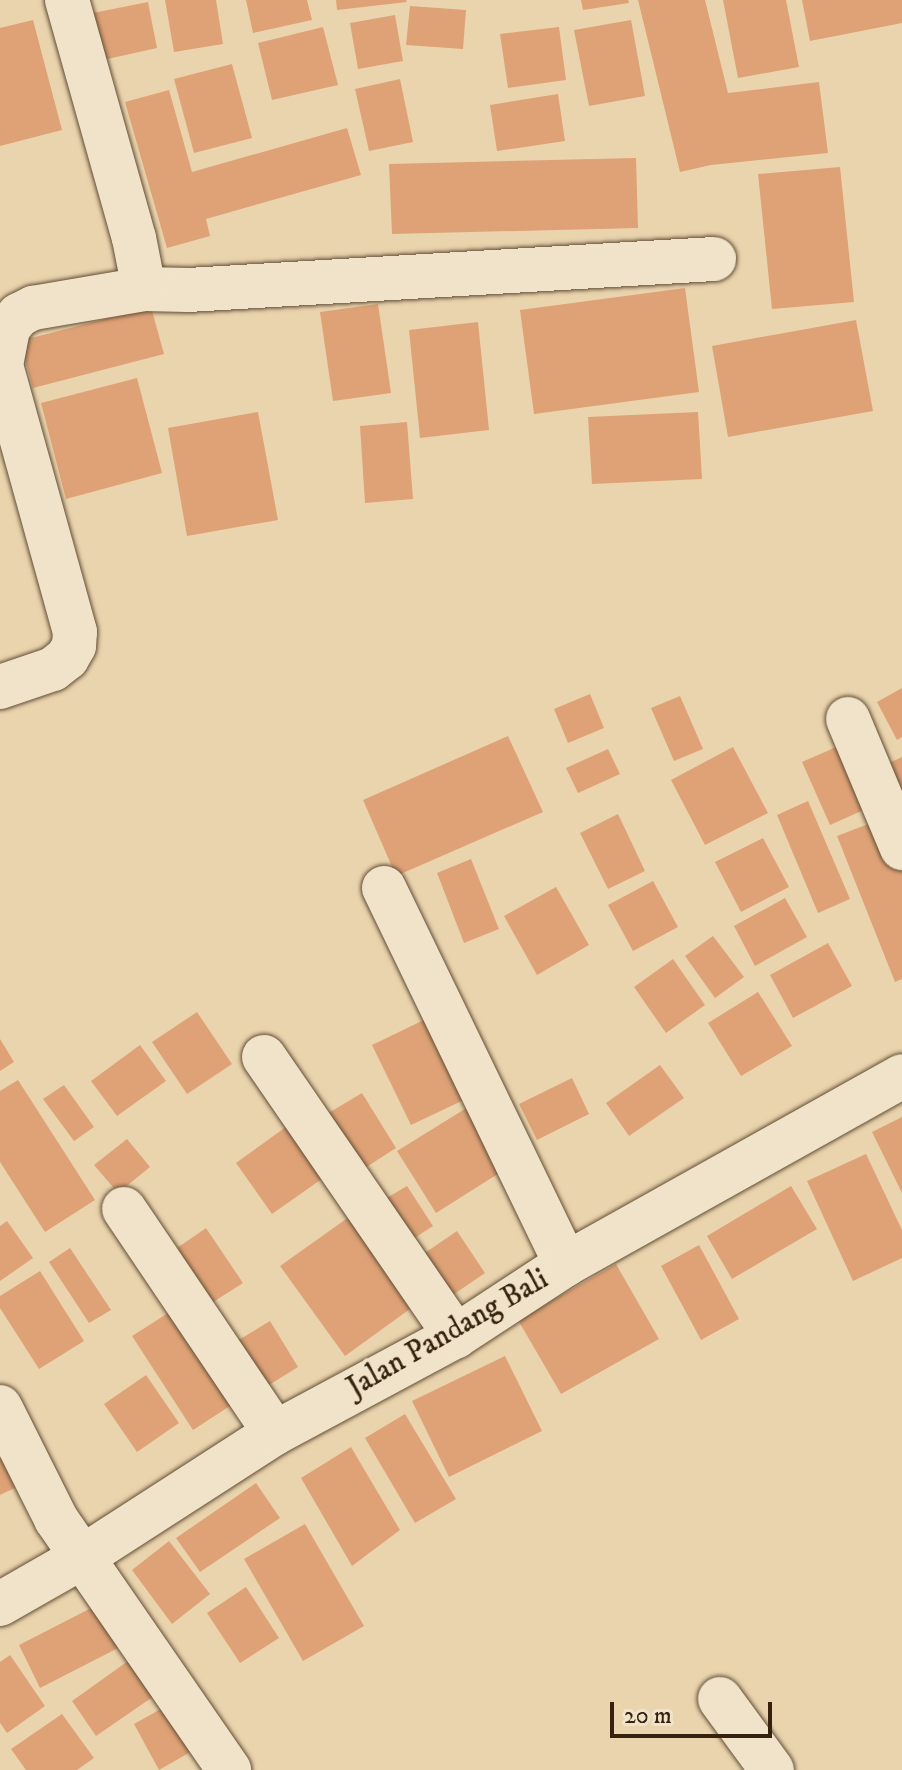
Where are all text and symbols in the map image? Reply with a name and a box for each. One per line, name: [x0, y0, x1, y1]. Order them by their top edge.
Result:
street label: Jalan Pandang Bali: [341, 1262, 555, 1406]
scale bar: [614, 1686, 776, 1736]
text: 20 m: [624, 1701, 672, 1731]

